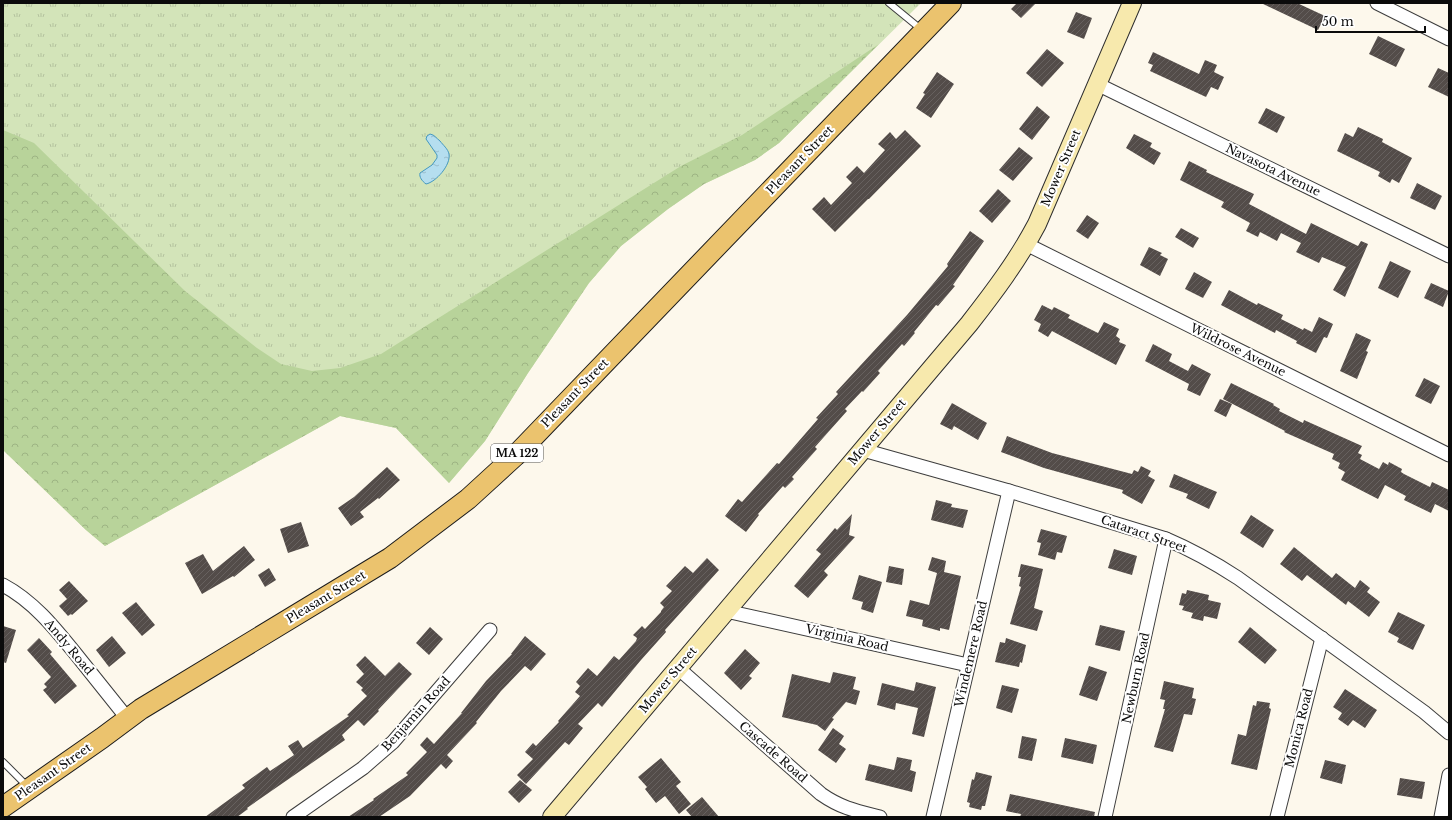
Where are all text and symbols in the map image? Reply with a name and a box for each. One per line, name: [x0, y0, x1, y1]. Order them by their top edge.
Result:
scale bar: [1316, 8, 1425, 34]
text: 50 m: [1322, 14, 1354, 29]
street label: Pleasant Street: [763, 122, 837, 197]
street label: Mower Street: [1038, 127, 1084, 209]
street label: Navasota Avenue: [1223, 140, 1323, 199]
street label: Wildrose Avenue: [1187, 319, 1289, 379]
street label: Pleasant Street: [538, 355, 612, 430]
street label: Mower Street: [844, 395, 909, 468]
road number: MA 122: [491, 444, 543, 462]
street label: Cataract Street: [1099, 512, 1190, 555]
street label: Pleasant Street: [283, 567, 369, 626]
street label: Windemere Road: [951, 599, 990, 710]
street label: Andy Road: [41, 615, 97, 678]
street label: Virginia Road: [803, 620, 890, 654]
street label: Newburn Road: [1119, 631, 1152, 725]
street label: Mower Street: [635, 643, 700, 716]
street label: Benjamin Road: [378, 673, 453, 754]
street label: Monica Road: [1281, 687, 1316, 769]
street label: Cascade Road: [736, 718, 810, 785]
street label: Pleasant Street: [12, 739, 94, 804]

